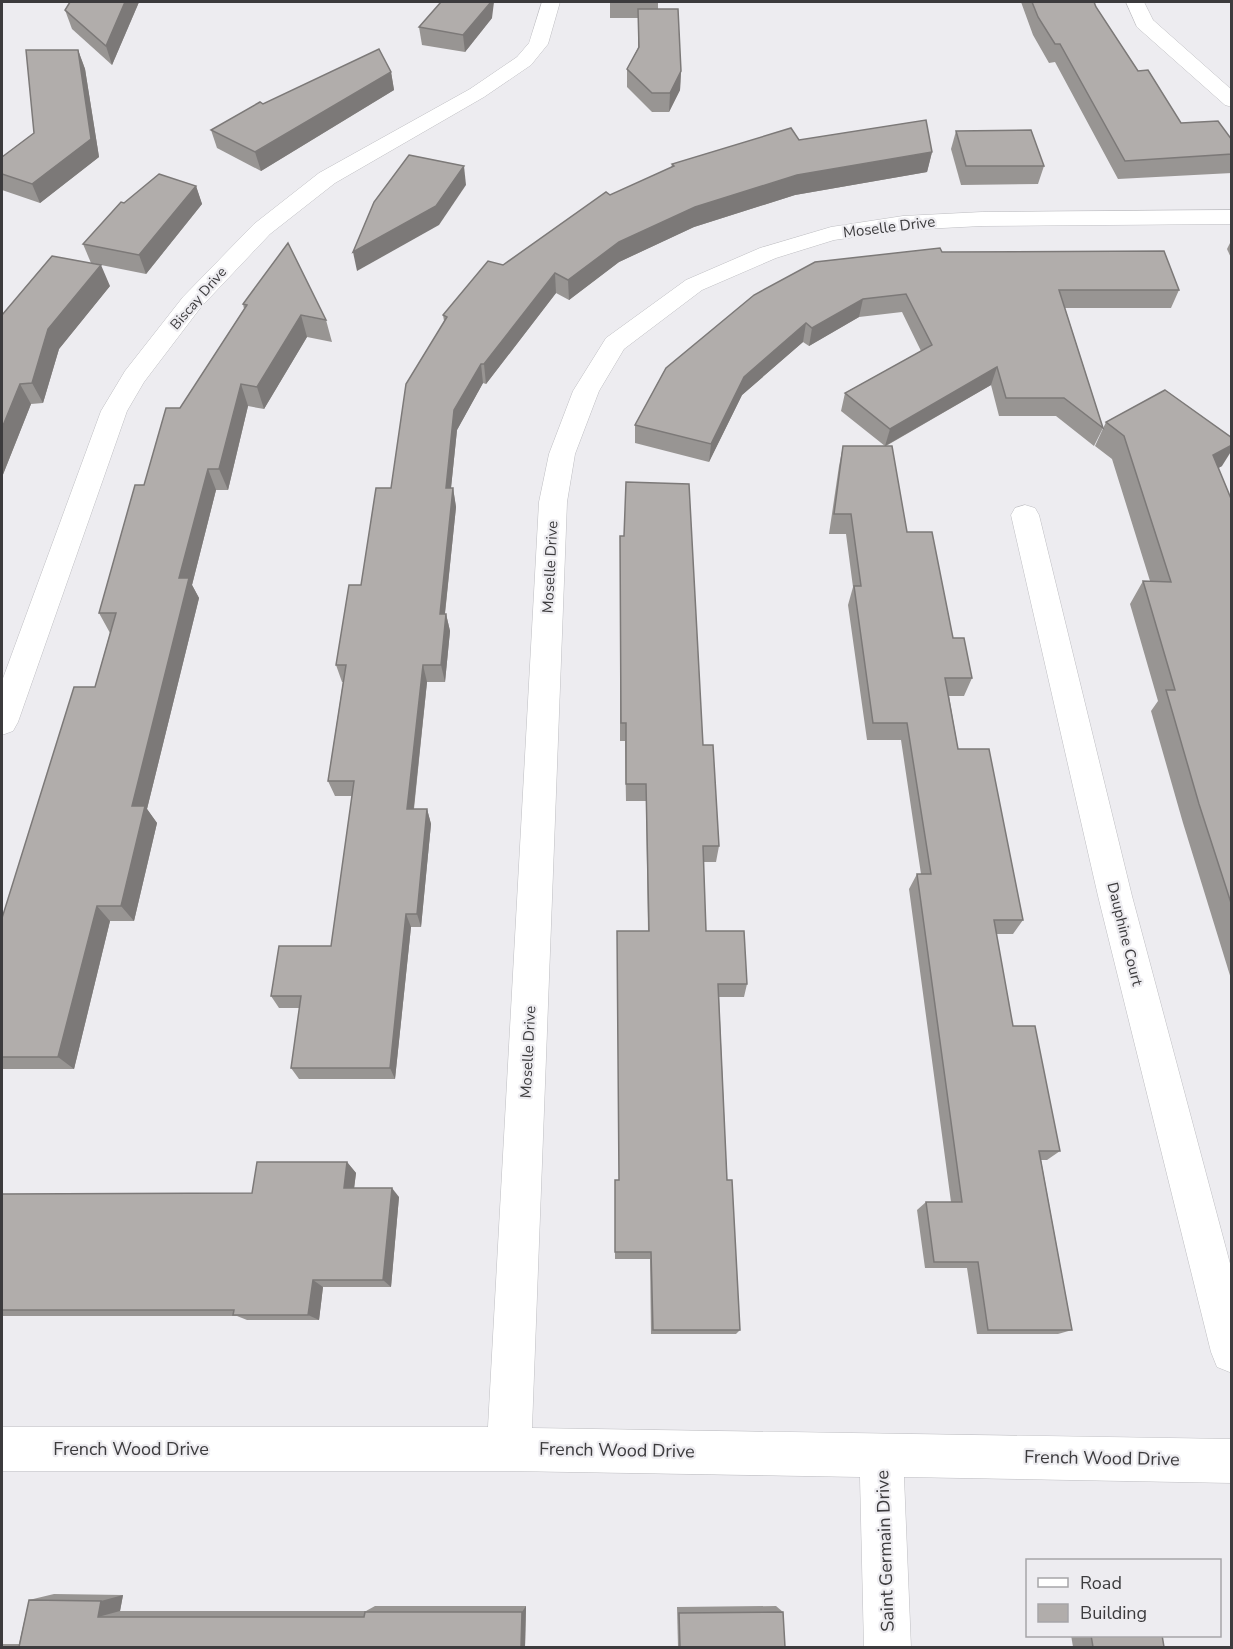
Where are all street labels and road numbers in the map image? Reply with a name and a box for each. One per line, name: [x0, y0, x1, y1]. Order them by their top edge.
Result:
street label: Moselle Drive: [842, 211, 936, 243]
street label: Biscay Drive: [166, 263, 231, 334]
street label: Moselle Drive: [538, 520, 562, 614]
street label: Dauphine Court: [1102, 880, 1148, 989]
street label: Moselle Drive: [516, 1005, 540, 1099]
street label: French Wood Drive: [53, 1437, 209, 1461]
street label: French Wood Drive: [539, 1437, 695, 1463]
street label: French Wood Drive: [1024, 1445, 1180, 1471]
street label: Saint Germain Drive: [870, 1470, 900, 1632]

